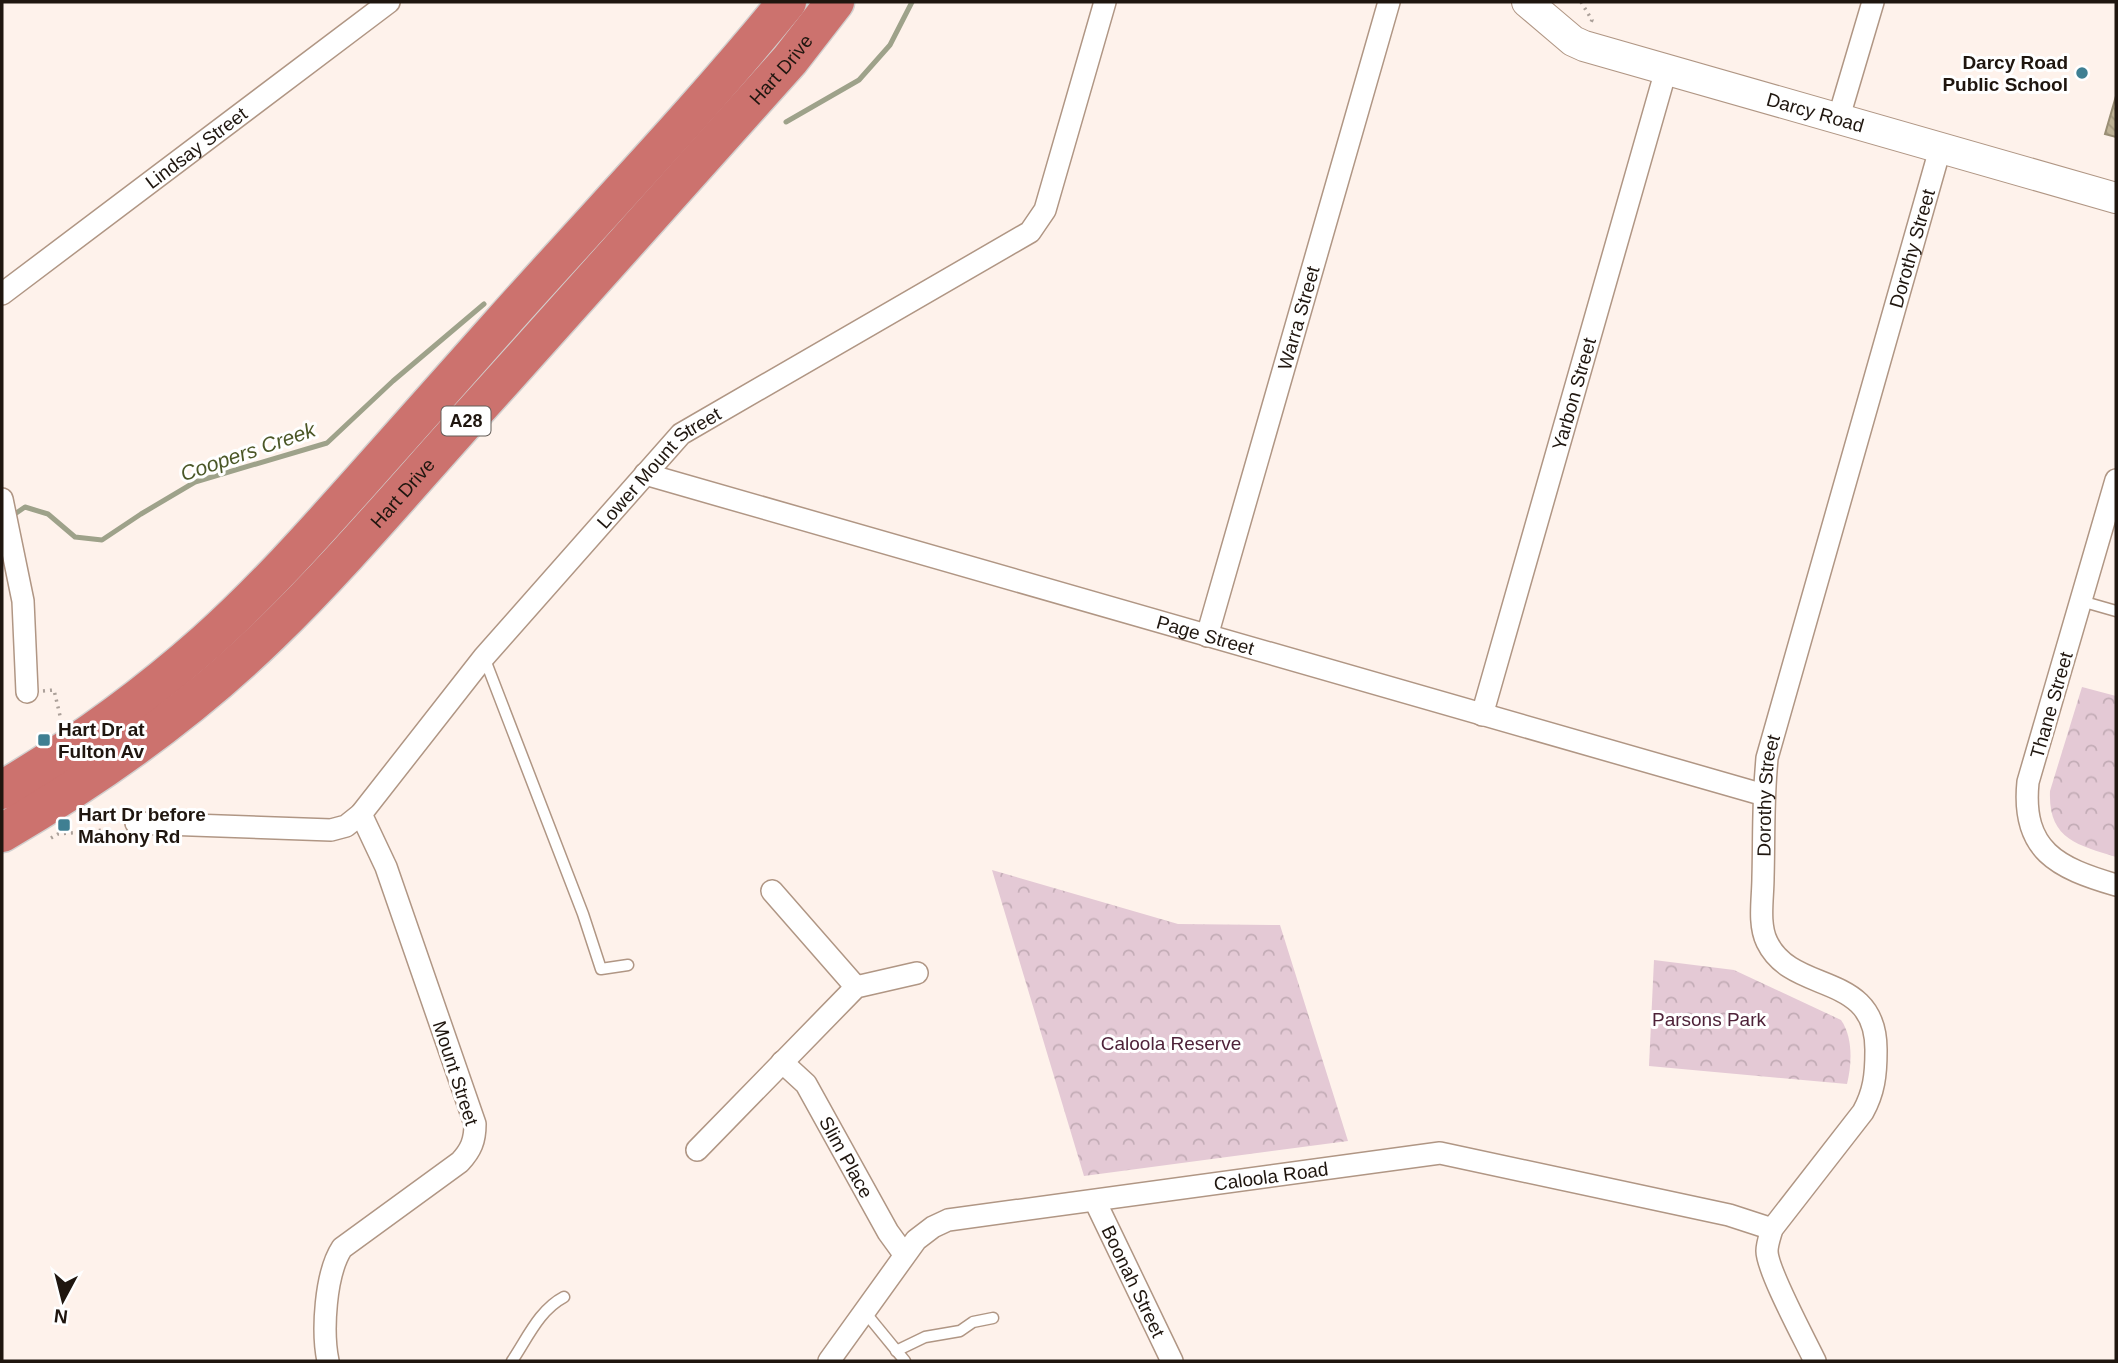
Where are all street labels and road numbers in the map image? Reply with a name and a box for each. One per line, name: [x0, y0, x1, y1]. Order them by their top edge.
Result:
street label: Hart Drive: [745, 31, 817, 109]
street label: Darcy Road: [1764, 89, 1866, 136]
street label: Lindsay Street: [141, 103, 252, 193]
street label: Dorothy Street: [1885, 186, 1939, 310]
street label: Warra Street: [1274, 263, 1324, 372]
street label: Yarbon Street: [1548, 335, 1600, 453]
street label: Lower Mount Street: [593, 403, 725, 533]
road number: A28: [442, 407, 490, 436]
street label: Hart Drive: [366, 454, 439, 532]
street label: Page Street: [1154, 611, 1257, 659]
street label: Thane Street: [2026, 649, 2077, 761]
street label: Dorothy Street: [1753, 731, 1784, 857]
street label: Mount Street: [429, 1018, 483, 1129]
street label: Slim Place: [815, 1113, 877, 1202]
street label: Caloola Road: [1213, 1158, 1330, 1195]
street label: Boonah Street: [1097, 1222, 1169, 1341]

